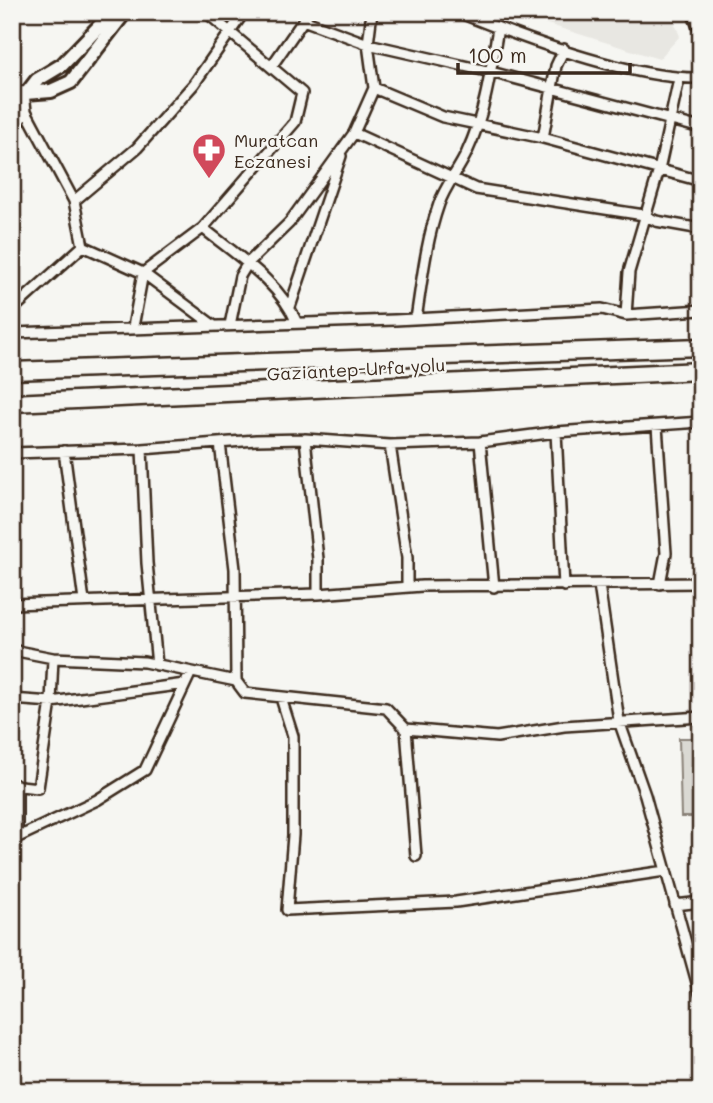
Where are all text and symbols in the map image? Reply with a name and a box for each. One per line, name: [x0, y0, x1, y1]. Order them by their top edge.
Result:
scale bar: [458, 32, 629, 76]
text: 100 m: [468, 41, 527, 68]
place label: Muratcan Eczanesi: [234, 128, 318, 173]
pharmacy icon: Muratcan Eczanesi: [190, 131, 228, 180]
street label: Gaziantep-Urfa yolu: [266, 352, 446, 386]

